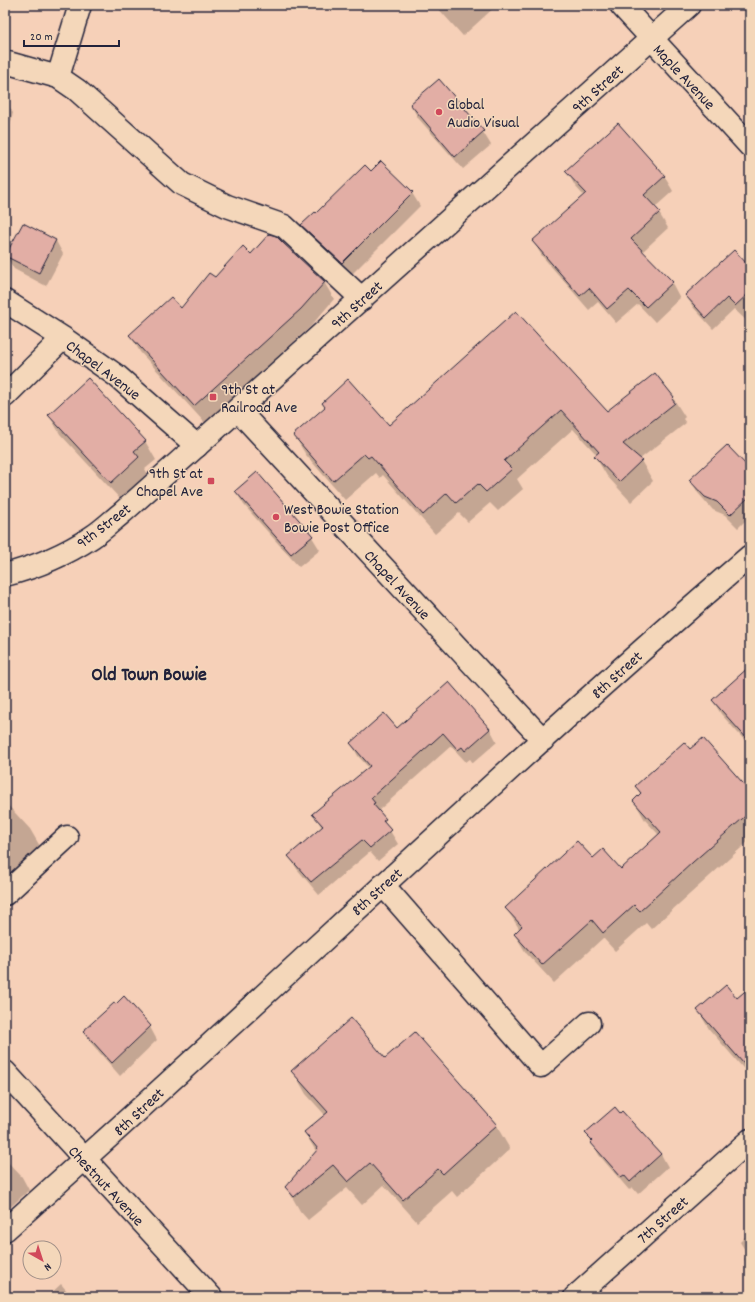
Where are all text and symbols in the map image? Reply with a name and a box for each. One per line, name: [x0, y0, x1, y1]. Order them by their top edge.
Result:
scale bar: [24, 22, 119, 48]
text: 20 m: [30, 29, 53, 46]
street label: Maple Avenue: [647, 40, 720, 116]
street label: 9th Street: [568, 60, 630, 120]
place label: Global Audio Visual: [447, 94, 520, 135]
marker: Global Audio Visual: [434, 107, 444, 117]
street label: 9th Street: [327, 276, 389, 336]
street label: Chapel Avenue: [60, 335, 145, 407]
place label: 9th St at Railroad Ave: [221, 379, 297, 420]
marker: 9th St at Railroad Ave: [208, 392, 218, 402]
place label: 9th St at Chapel Ave: [136, 463, 203, 504]
marker: 9th St at Chapel Ave: [206, 476, 216, 486]
street label: 9th Street: [72, 499, 137, 555]
place label: West Bowie Station Bowie Post Office: [284, 499, 399, 540]
marker: West Bowie Station Bowie Post Office: [271, 512, 281, 522]
street label: Chapel Avenue: [358, 546, 435, 626]
street label: 8th Street: [587, 646, 649, 705]
district label: Old Town Bowie: [91, 662, 207, 690]
street label: 8th Street: [347, 863, 409, 922]
street label: 8th Street: [109, 1083, 170, 1142]
street label: Chestnut Avenue: [62, 1141, 149, 1232]
street label: 7th Street: [633, 1192, 694, 1250]
north arrow: [22, 1240, 62, 1280]
text: N: [39, 1258, 54, 1274]

